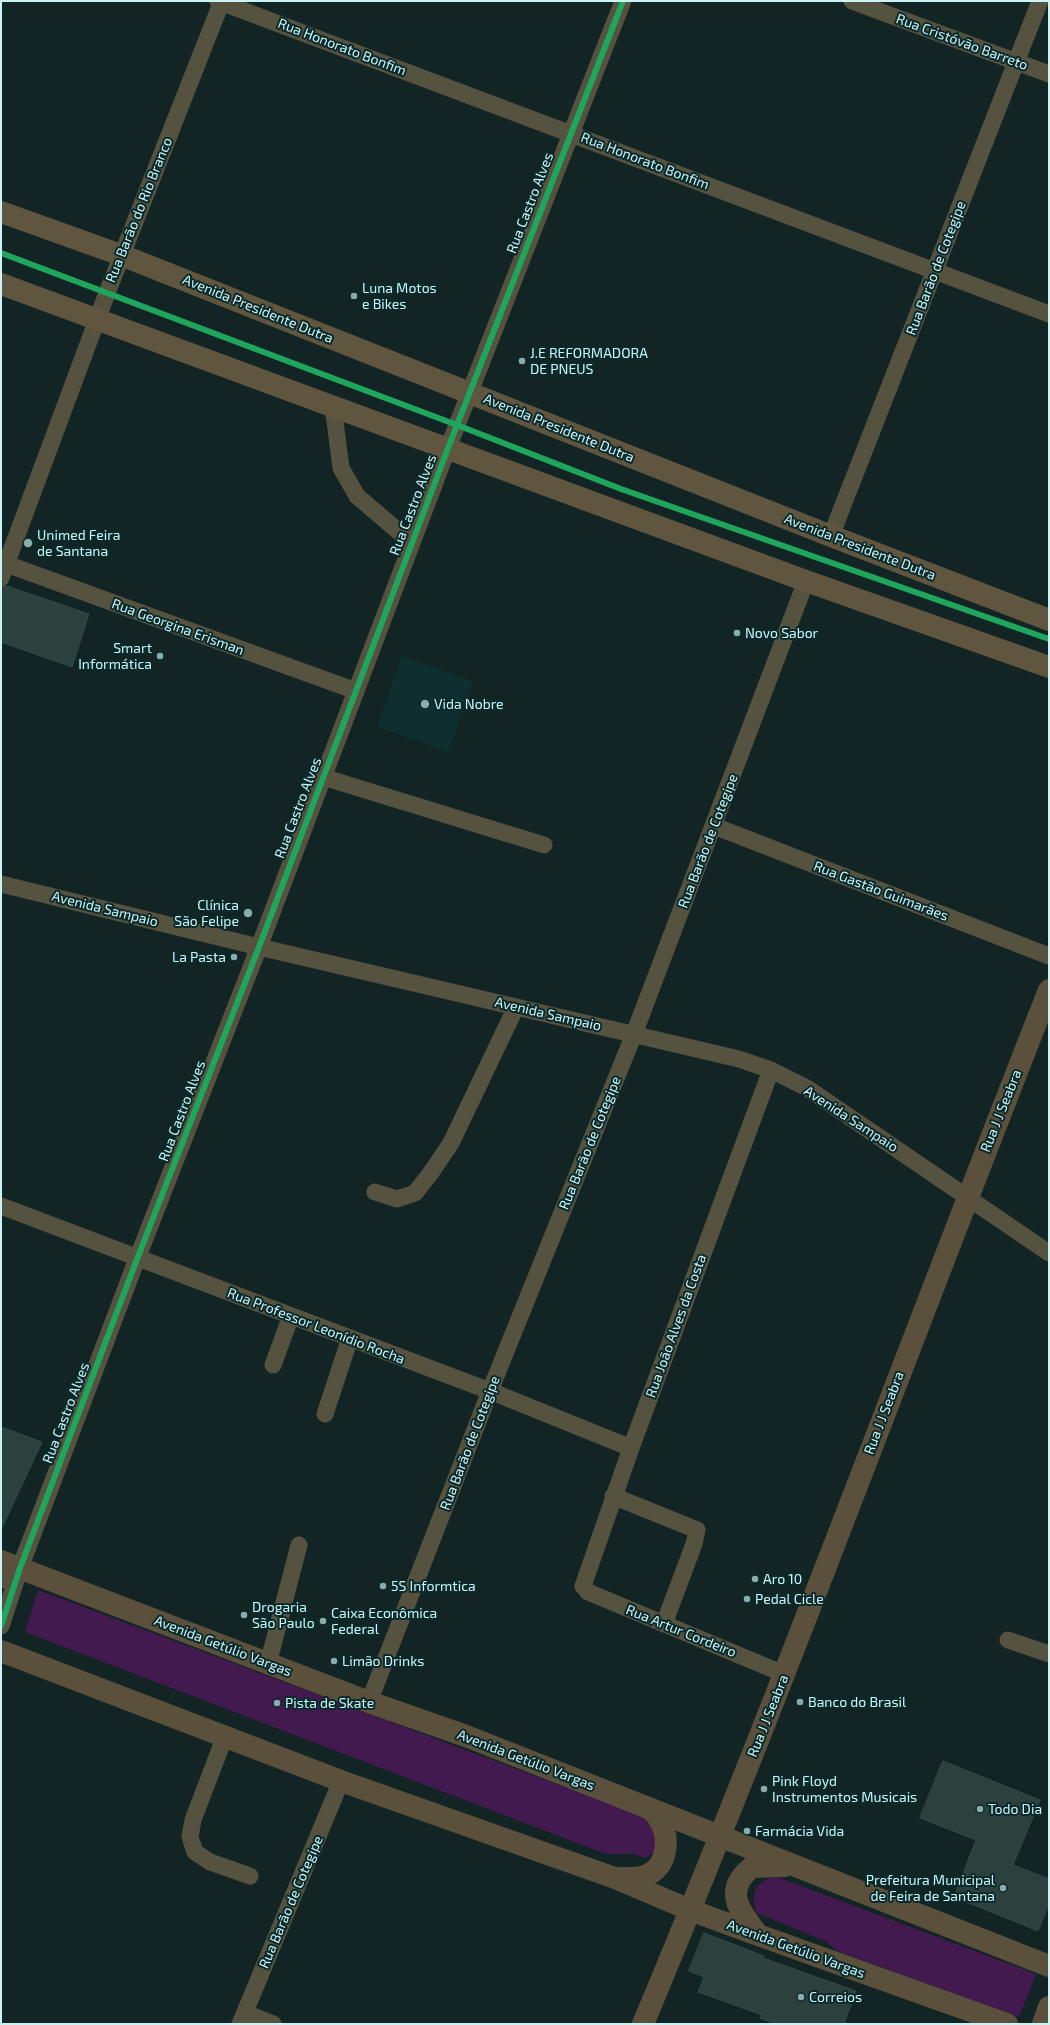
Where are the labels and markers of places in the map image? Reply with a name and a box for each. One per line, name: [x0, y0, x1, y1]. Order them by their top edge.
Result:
place label: Luna Motos e Bikes: [362, 280, 437, 312]
marker: Luna Motos e Bikes: [349, 291, 359, 301]
place label: J.E REFORMADORA DE PNEUS: [530, 345, 648, 378]
marker: J.E REFORMADORA DE PNEUS: [517, 356, 527, 366]
place label: Unimed Feira de Santana: [37, 527, 120, 560]
marker: Unimed Feira de Santana: [22, 537, 34, 549]
place label: Novo Sabor: [745, 625, 818, 641]
marker: Novo Sabor: [732, 628, 742, 638]
place label: Smart Informática: [78, 640, 152, 672]
marker: Smart Informática: [155, 651, 165, 661]
place label: Vida Nobre: [434, 696, 504, 712]
marker: Vida Nobre: [419, 698, 431, 710]
place label: Clínica São Felipe: [174, 897, 239, 930]
marker: Clínica São Felipe: [242, 907, 254, 919]
place label: La Pasta: [172, 949, 226, 965]
marker: La Pasta: [229, 952, 239, 962]
place label: Aro 10: [763, 1571, 802, 1587]
marker: Aro 10: [750, 1574, 760, 1584]
place label: 5S Informtica: [391, 1578, 476, 1594]
marker: 5S Informtica: [378, 1581, 388, 1591]
place label: Pedal Cicle: [755, 1591, 824, 1607]
marker: Pedal Cicle: [742, 1594, 752, 1604]
place label: Drogaria São Paulo: [252, 1599, 315, 1632]
place label: Caixa Econômica Federal: [331, 1605, 437, 1638]
marker: Drogaria São Paulo: [239, 1610, 249, 1620]
marker: Caixa Econômica Federal: [318, 1616, 328, 1626]
place label: Limão Drinks: [342, 1653, 424, 1669]
marker: Limão Drinks: [329, 1656, 339, 1666]
place label: Banco do Brasil: [808, 1694, 906, 1710]
place label: Pista de Skate: [285, 1695, 374, 1711]
marker: Banco do Brasil: [795, 1697, 805, 1707]
marker: Pista de Skate: [272, 1698, 282, 1708]
place label: Pink Floyd Instrumentos Musicais: [772, 1773, 917, 1806]
marker: Pink Floyd Instrumentos Musicais: [759, 1784, 769, 1794]
place label: Todo Dia: [988, 1801, 1042, 1817]
marker: Todo Dia: [975, 1804, 985, 1814]
place label: Farmácia Vida: [755, 1823, 844, 1839]
marker: Farmácia Vida: [742, 1826, 752, 1836]
place label: Prefeitura Municipal de Feira de Santana: [866, 1872, 995, 1904]
marker: Prefeitura Municipal de Feira de Santana: [998, 1883, 1008, 1893]
place label: Correios: [809, 1989, 862, 2005]
marker: Correios: [796, 1992, 806, 2002]

